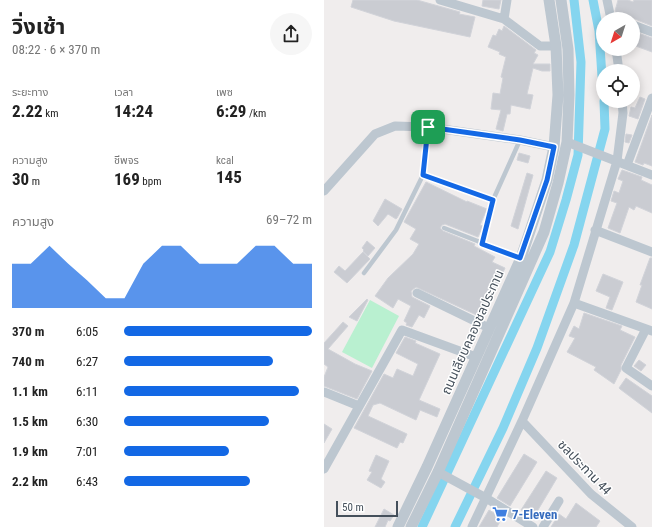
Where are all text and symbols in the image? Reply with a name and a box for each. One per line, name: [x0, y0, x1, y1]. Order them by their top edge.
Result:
north arrow: [596, 12, 640, 56]
map controls: [596, 12, 640, 108]
button: share: [270, 13, 312, 55]
text: วิ่งเช้า: [12, 14, 65, 39]
text: 08:22 · 6 × 370 m: [12, 42, 100, 57]
button: locate: [596, 64, 640, 108]
text: ระยะทาง: [12, 86, 48, 99]
text: เวลา: [114, 86, 133, 99]
text: เพซ: [216, 86, 233, 99]
text: 2.22: [12, 101, 43, 121]
text: 14:24: [114, 101, 153, 121]
text: 6:29: [216, 101, 246, 121]
text: km: [43, 107, 58, 120]
text: /km: [246, 107, 266, 120]
pin: [411, 110, 445, 144]
icon: arrive: [417, 116, 439, 138]
text: ความสูง: [12, 154, 48, 167]
text: ชีพจร: [114, 154, 139, 167]
text: kcal: [216, 154, 234, 167]
text: 145: [216, 167, 242, 187]
text: 30: [12, 169, 29, 189]
text: 169: [114, 169, 140, 189]
text: m: [29, 175, 40, 188]
text: bpm: [140, 175, 161, 188]
text: 69–72 m: [266, 212, 312, 227]
text: ความสูง: [12, 214, 54, 229]
street label: ถนนเลียบคลองชลประทาน: [438, 268, 507, 397]
text: 370 m: [12, 324, 44, 339]
text: 6:05: [76, 324, 98, 339]
text: 740 m: [12, 354, 44, 369]
text: 6:27: [76, 354, 98, 369]
text: 1.1 km: [12, 384, 48, 399]
text: 6:11: [76, 384, 98, 399]
text: 1.5 km: [12, 414, 48, 429]
text: 6:30: [76, 414, 98, 429]
street label: ชลประทาน 44: [555, 437, 615, 498]
text: 1.9 km: [12, 444, 48, 459]
text: 7:01: [76, 444, 98, 459]
text: 2.2 km: [12, 474, 48, 489]
text: 6:43: [76, 474, 98, 489]
scale bar: [336, 499, 398, 518]
text: 50 m: [342, 501, 364, 514]
supermarket icon: 7-Eleven: [491, 505, 509, 523]
place label: 7-Eleven: [512, 507, 557, 522]

